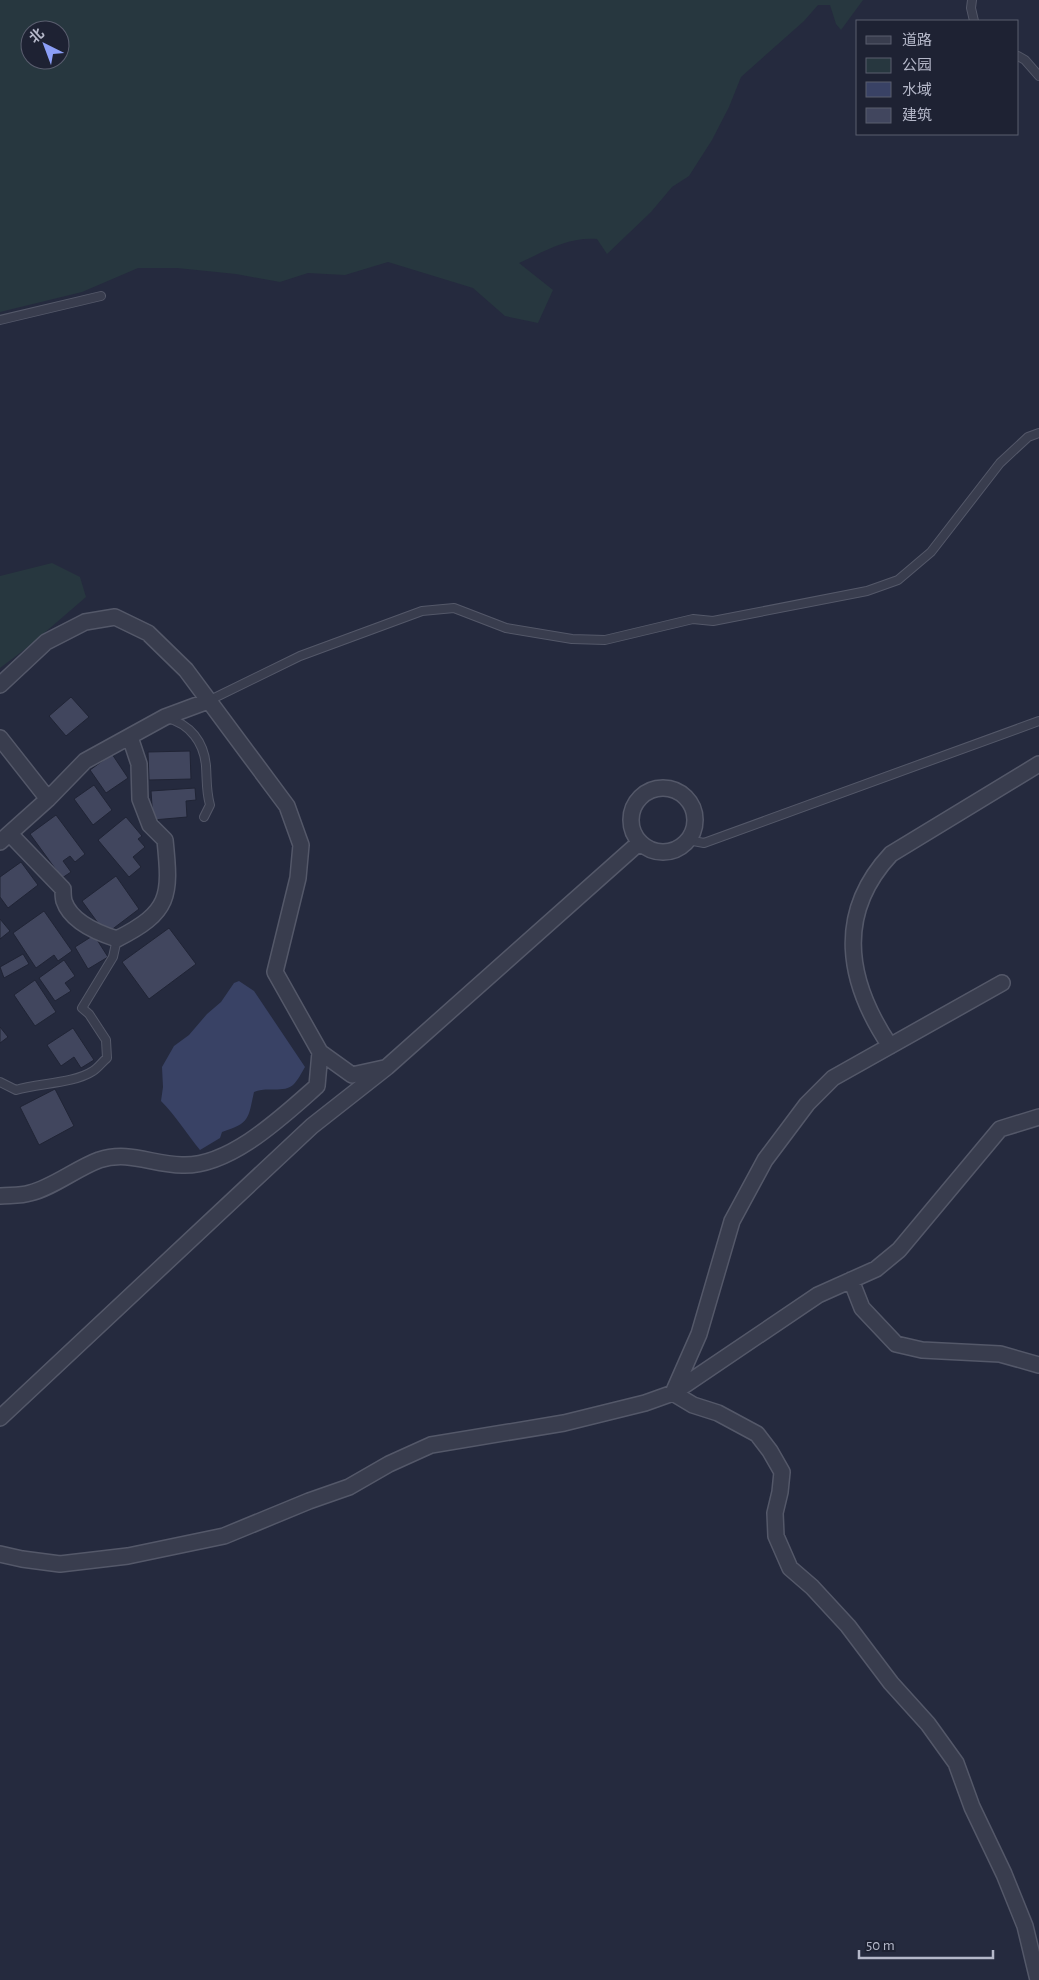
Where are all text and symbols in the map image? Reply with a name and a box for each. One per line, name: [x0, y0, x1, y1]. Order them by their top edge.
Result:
north arrow: [20, 20, 70, 70]
legend: [856, 20, 1019, 135]
text: 北: [26, 25, 47, 46]
text: 道路: [902, 32, 932, 48]
text: 公园: [902, 57, 932, 73]
text: 水域: [902, 82, 932, 98]
text: 建筑: [902, 107, 932, 123]
scale bar: [859, 1928, 993, 1960]
text: 50 m: [866, 1938, 895, 1953]

